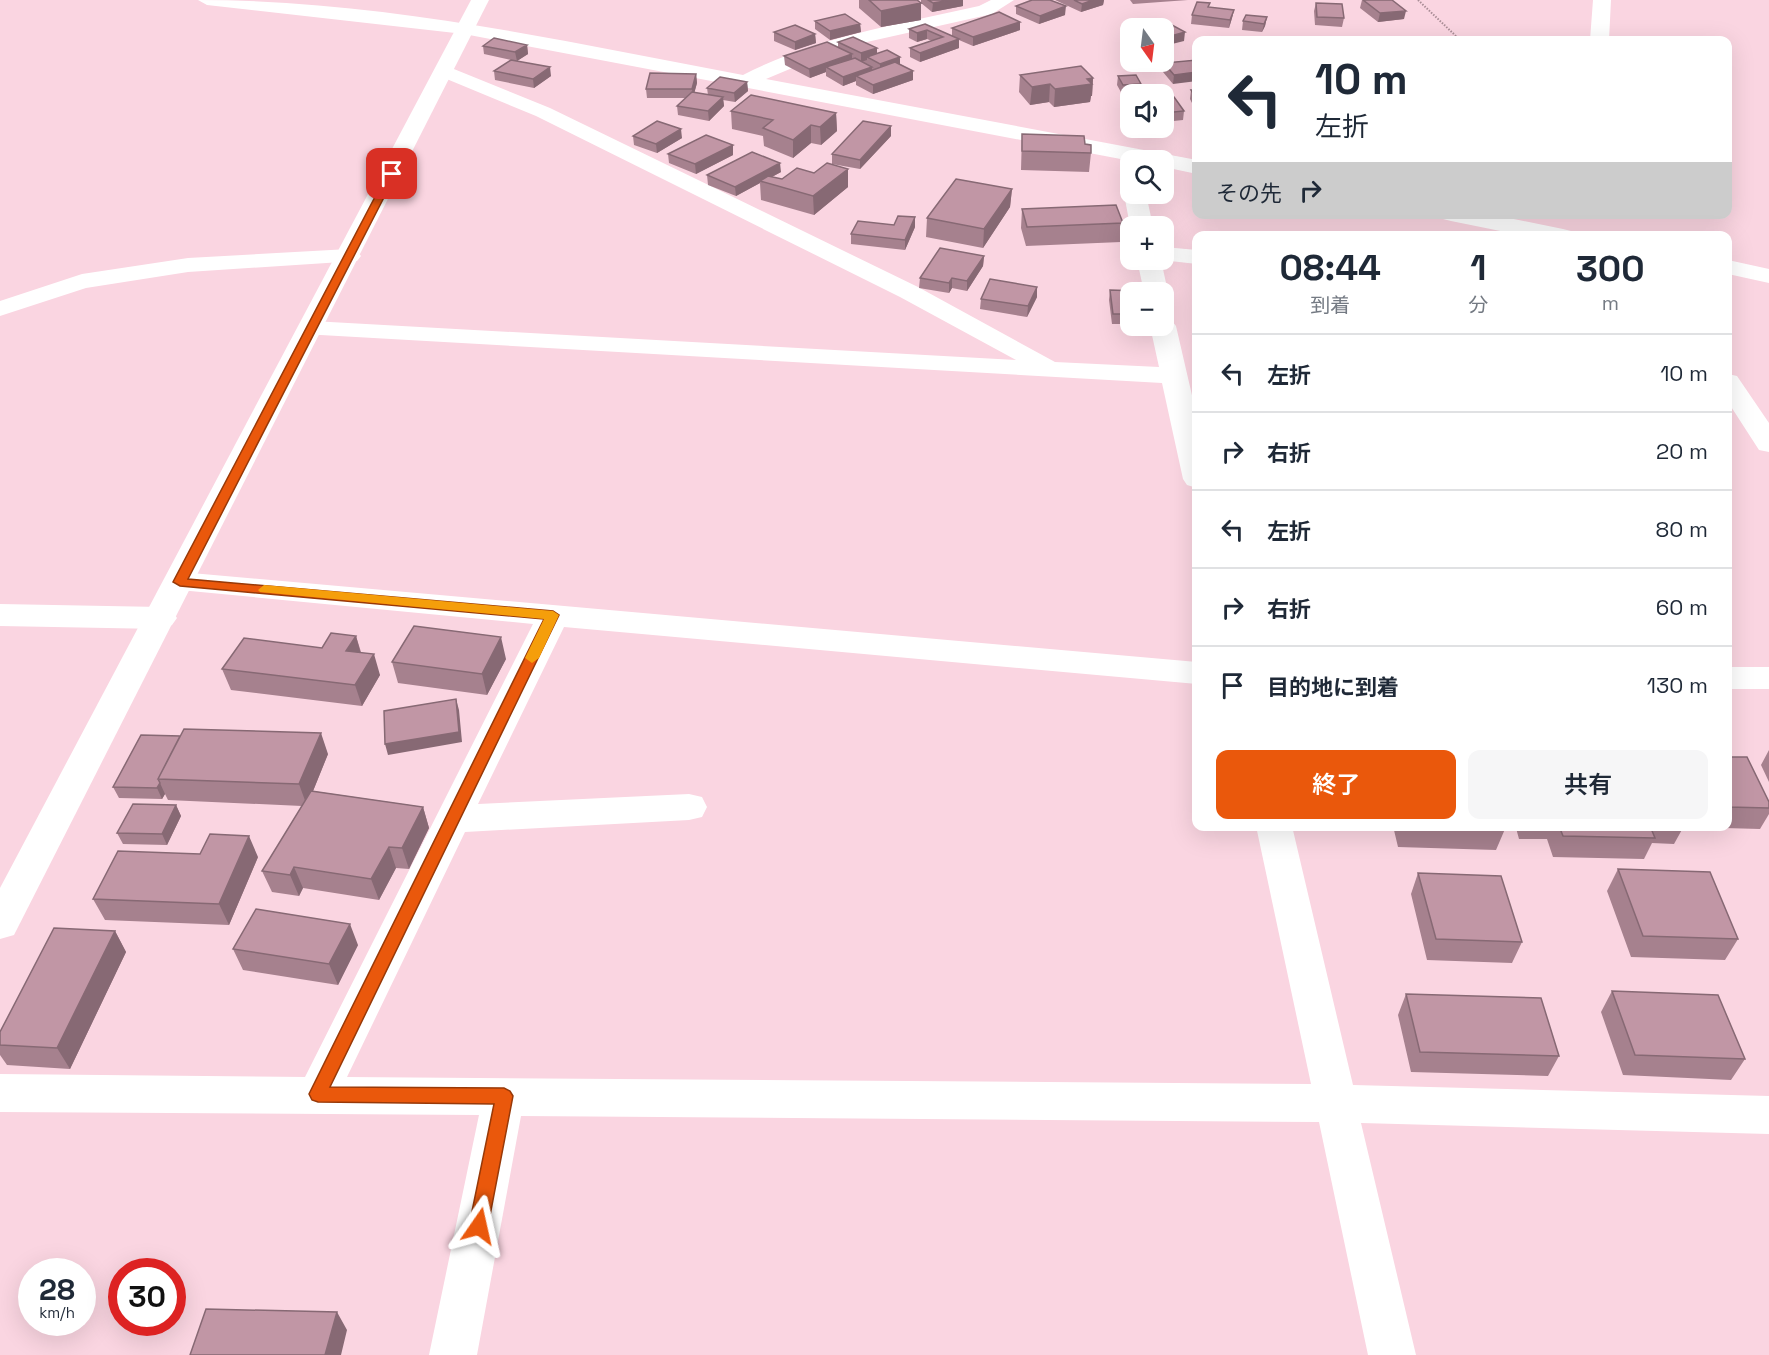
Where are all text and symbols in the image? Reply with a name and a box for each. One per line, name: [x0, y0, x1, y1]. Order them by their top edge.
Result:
north arrow: [1120, 18, 1174, 72]
map controls: [1120, 18, 1174, 336]
text: 10 m: [1315, 53, 1408, 106]
icon: left: [1216, 60, 1294, 138]
button: sound: [1120, 84, 1174, 138]
text: 左折: [1315, 109, 1369, 144]
pin: [366, 148, 417, 199]
button: search: [1120, 150, 1174, 204]
icon: arrive: [375, 157, 408, 190]
icon: right: [1294, 174, 1327, 207]
text: その先: [1216, 179, 1282, 207]
button: +: [1120, 216, 1174, 270]
text: 08:44: [1280, 245, 1381, 291]
text: 1: [1470, 245, 1487, 291]
text: 300: [1576, 246, 1645, 292]
button: −: [1120, 282, 1174, 336]
text: m: [1602, 290, 1619, 316]
text: 到着: [1310, 292, 1350, 318]
text: 分: [1468, 292, 1488, 318]
icon: left: [1216, 357, 1249, 390]
text: 10 m: [1660, 359, 1708, 387]
text: 左折: [1267, 361, 1311, 389]
icon: right: [1216, 435, 1249, 468]
text: 20 m: [1656, 437, 1708, 465]
text: 右折: [1267, 439, 1311, 467]
icon: left: [1216, 513, 1249, 546]
text: 80 m: [1656, 515, 1708, 543]
text: 左折: [1267, 517, 1311, 545]
icon: right: [1216, 591, 1249, 624]
text: 60 m: [1656, 593, 1708, 621]
text: 右折: [1267, 595, 1311, 623]
icon: arrive: [1216, 669, 1249, 702]
text: 130 m: [1647, 671, 1708, 699]
text: 目的地に到着: [1267, 673, 1399, 701]
button: 終了: [1216, 750, 1456, 819]
button: 共有: [1468, 750, 1708, 819]
position arrow: [447, 1194, 511, 1258]
speed limit sign: 30: [108, 1258, 186, 1336]
text: 28: [39, 1270, 75, 1309]
text: km/h: [39, 1303, 75, 1322]

